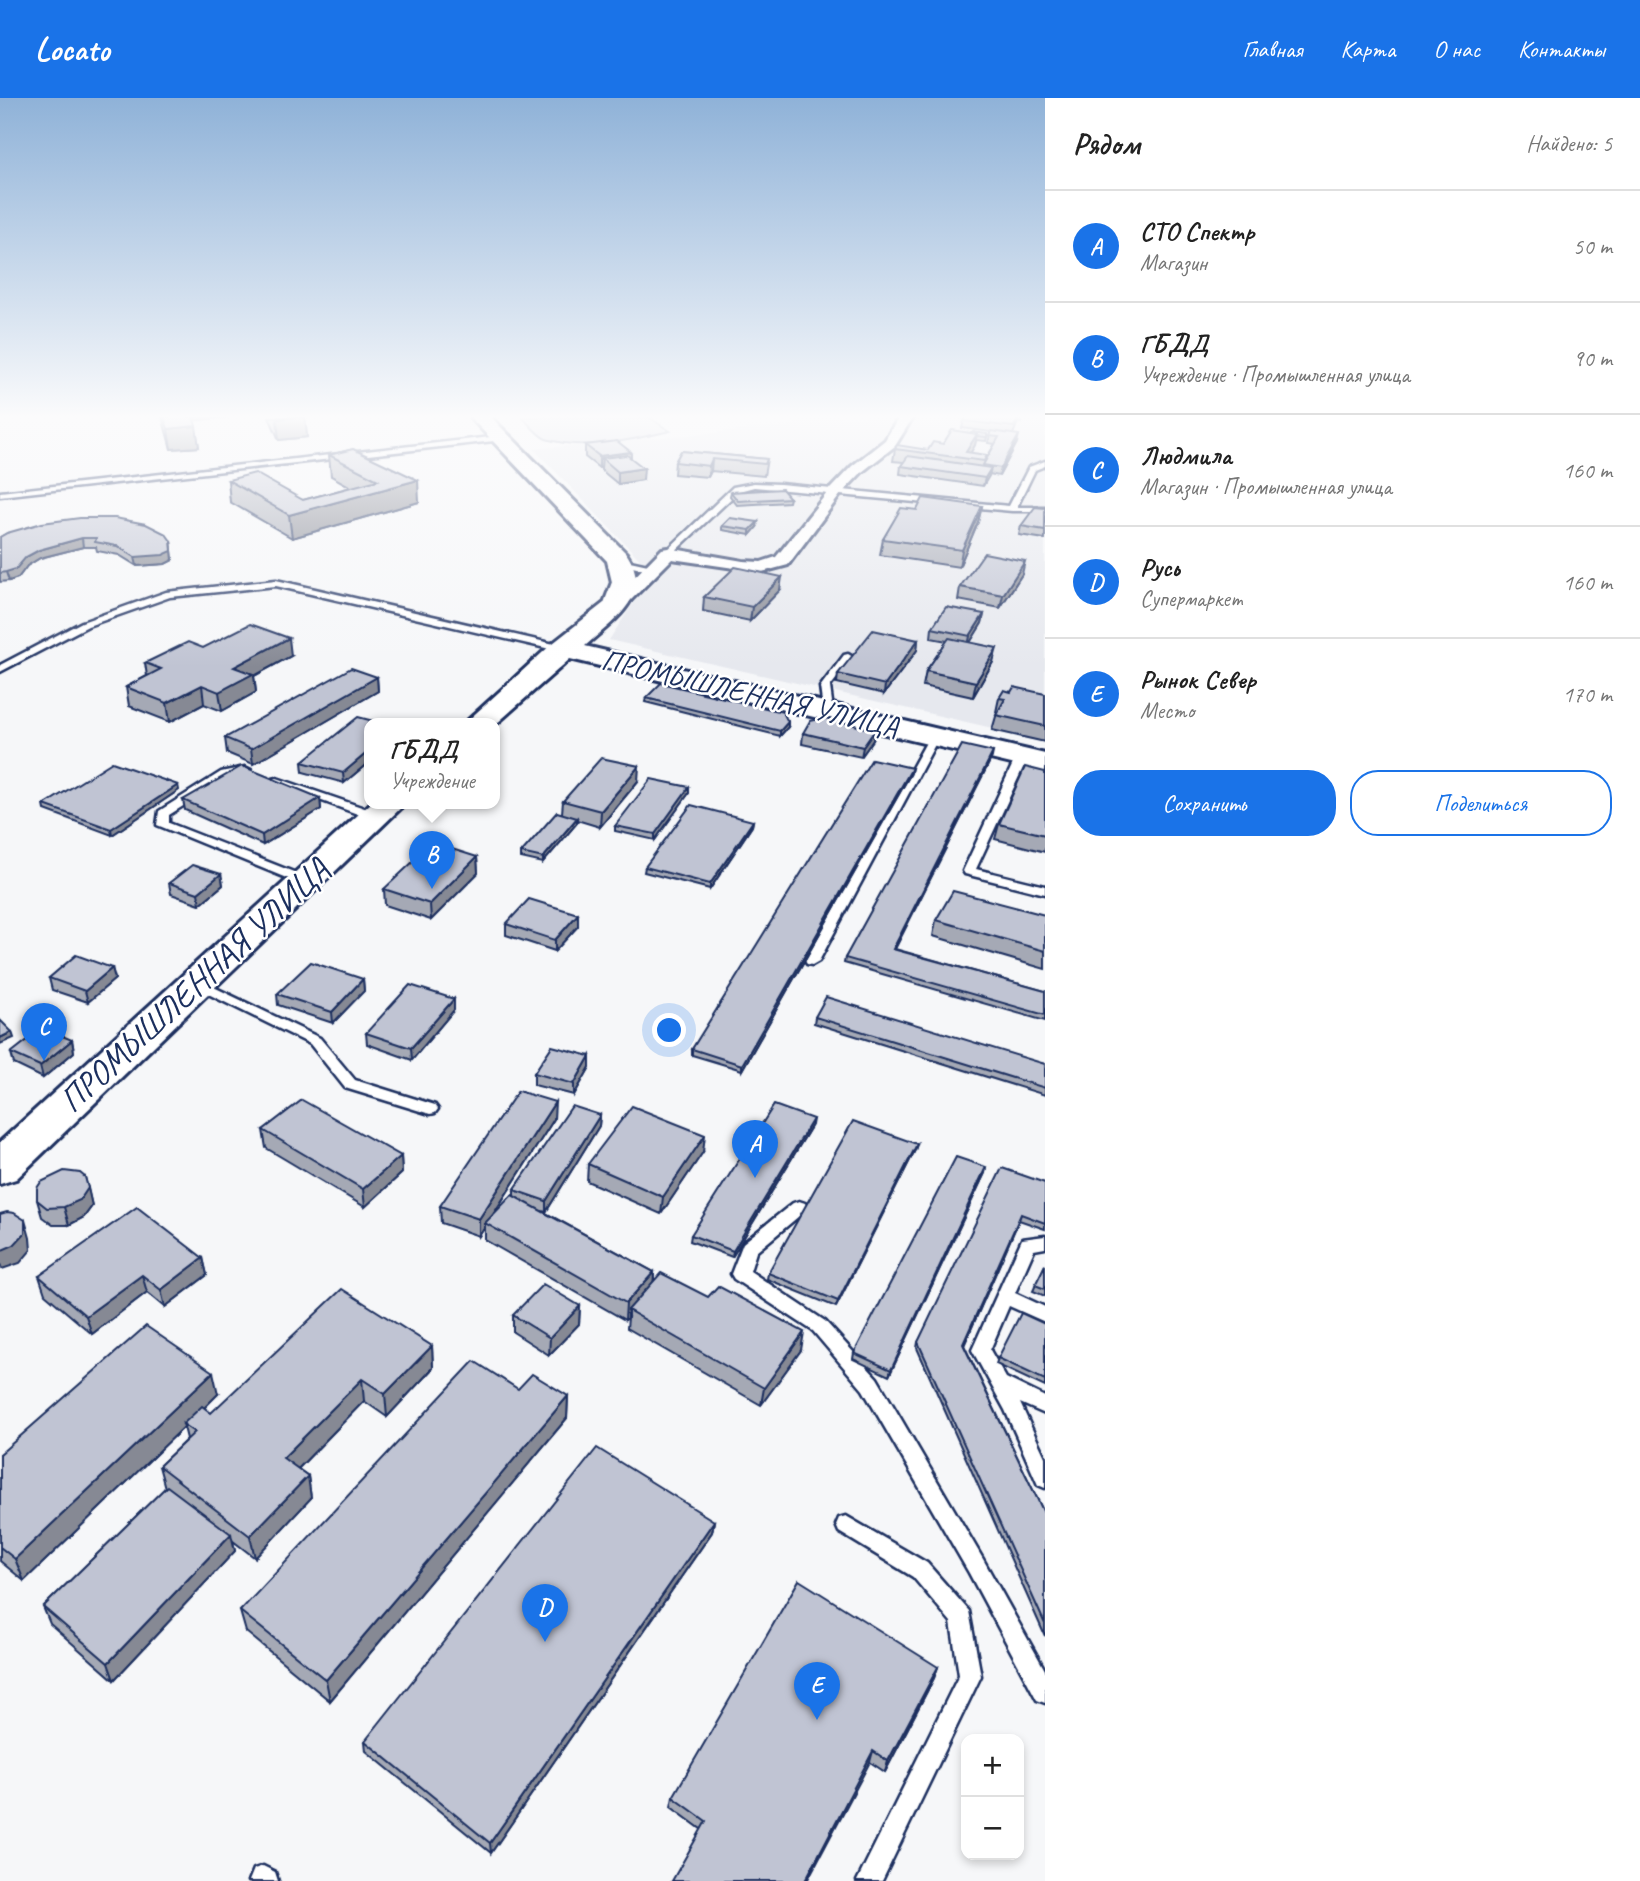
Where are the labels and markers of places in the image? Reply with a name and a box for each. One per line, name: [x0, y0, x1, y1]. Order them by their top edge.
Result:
pin: B: [409, 831, 455, 889]
pin: C: [21, 1003, 67, 1061]
pin: A: [732, 1120, 778, 1178]
pin: D: [522, 1584, 568, 1642]
pin: E: [794, 1662, 840, 1720]

